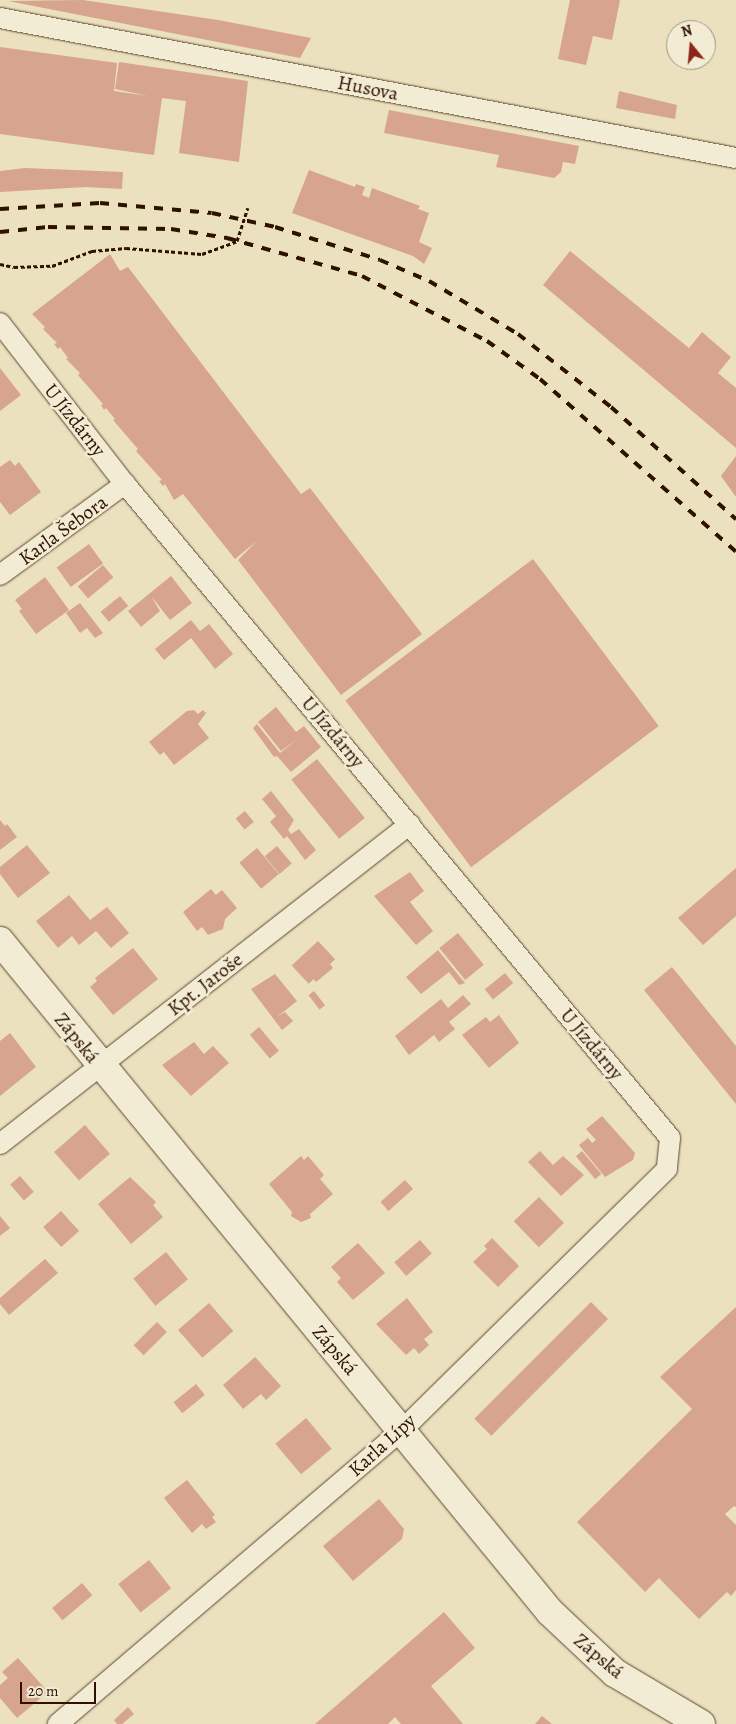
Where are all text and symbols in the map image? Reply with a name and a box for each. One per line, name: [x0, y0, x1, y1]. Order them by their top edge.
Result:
north arrow: [666, 20, 716, 70]
text: N: [679, 21, 694, 42]
street label: Husova: [336, 70, 400, 106]
street label: U Jízdárny: [39, 379, 111, 461]
street label: Karla Šebora: [14, 490, 112, 570]
street label: U Jízdárny: [296, 691, 370, 773]
street label: Kpt. Jaroše: [163, 947, 247, 1021]
street label: U Jízdárny: [555, 1003, 629, 1085]
street label: Zápská: [49, 1008, 105, 1068]
street label: Zápská: [307, 1320, 363, 1380]
street label: Karla Lípy: [343, 1409, 421, 1481]
street label: Zápská: [569, 1628, 629, 1684]
scale bar: [22, 1672, 99, 1704]
text: 20 m: [28, 1681, 59, 1701]

